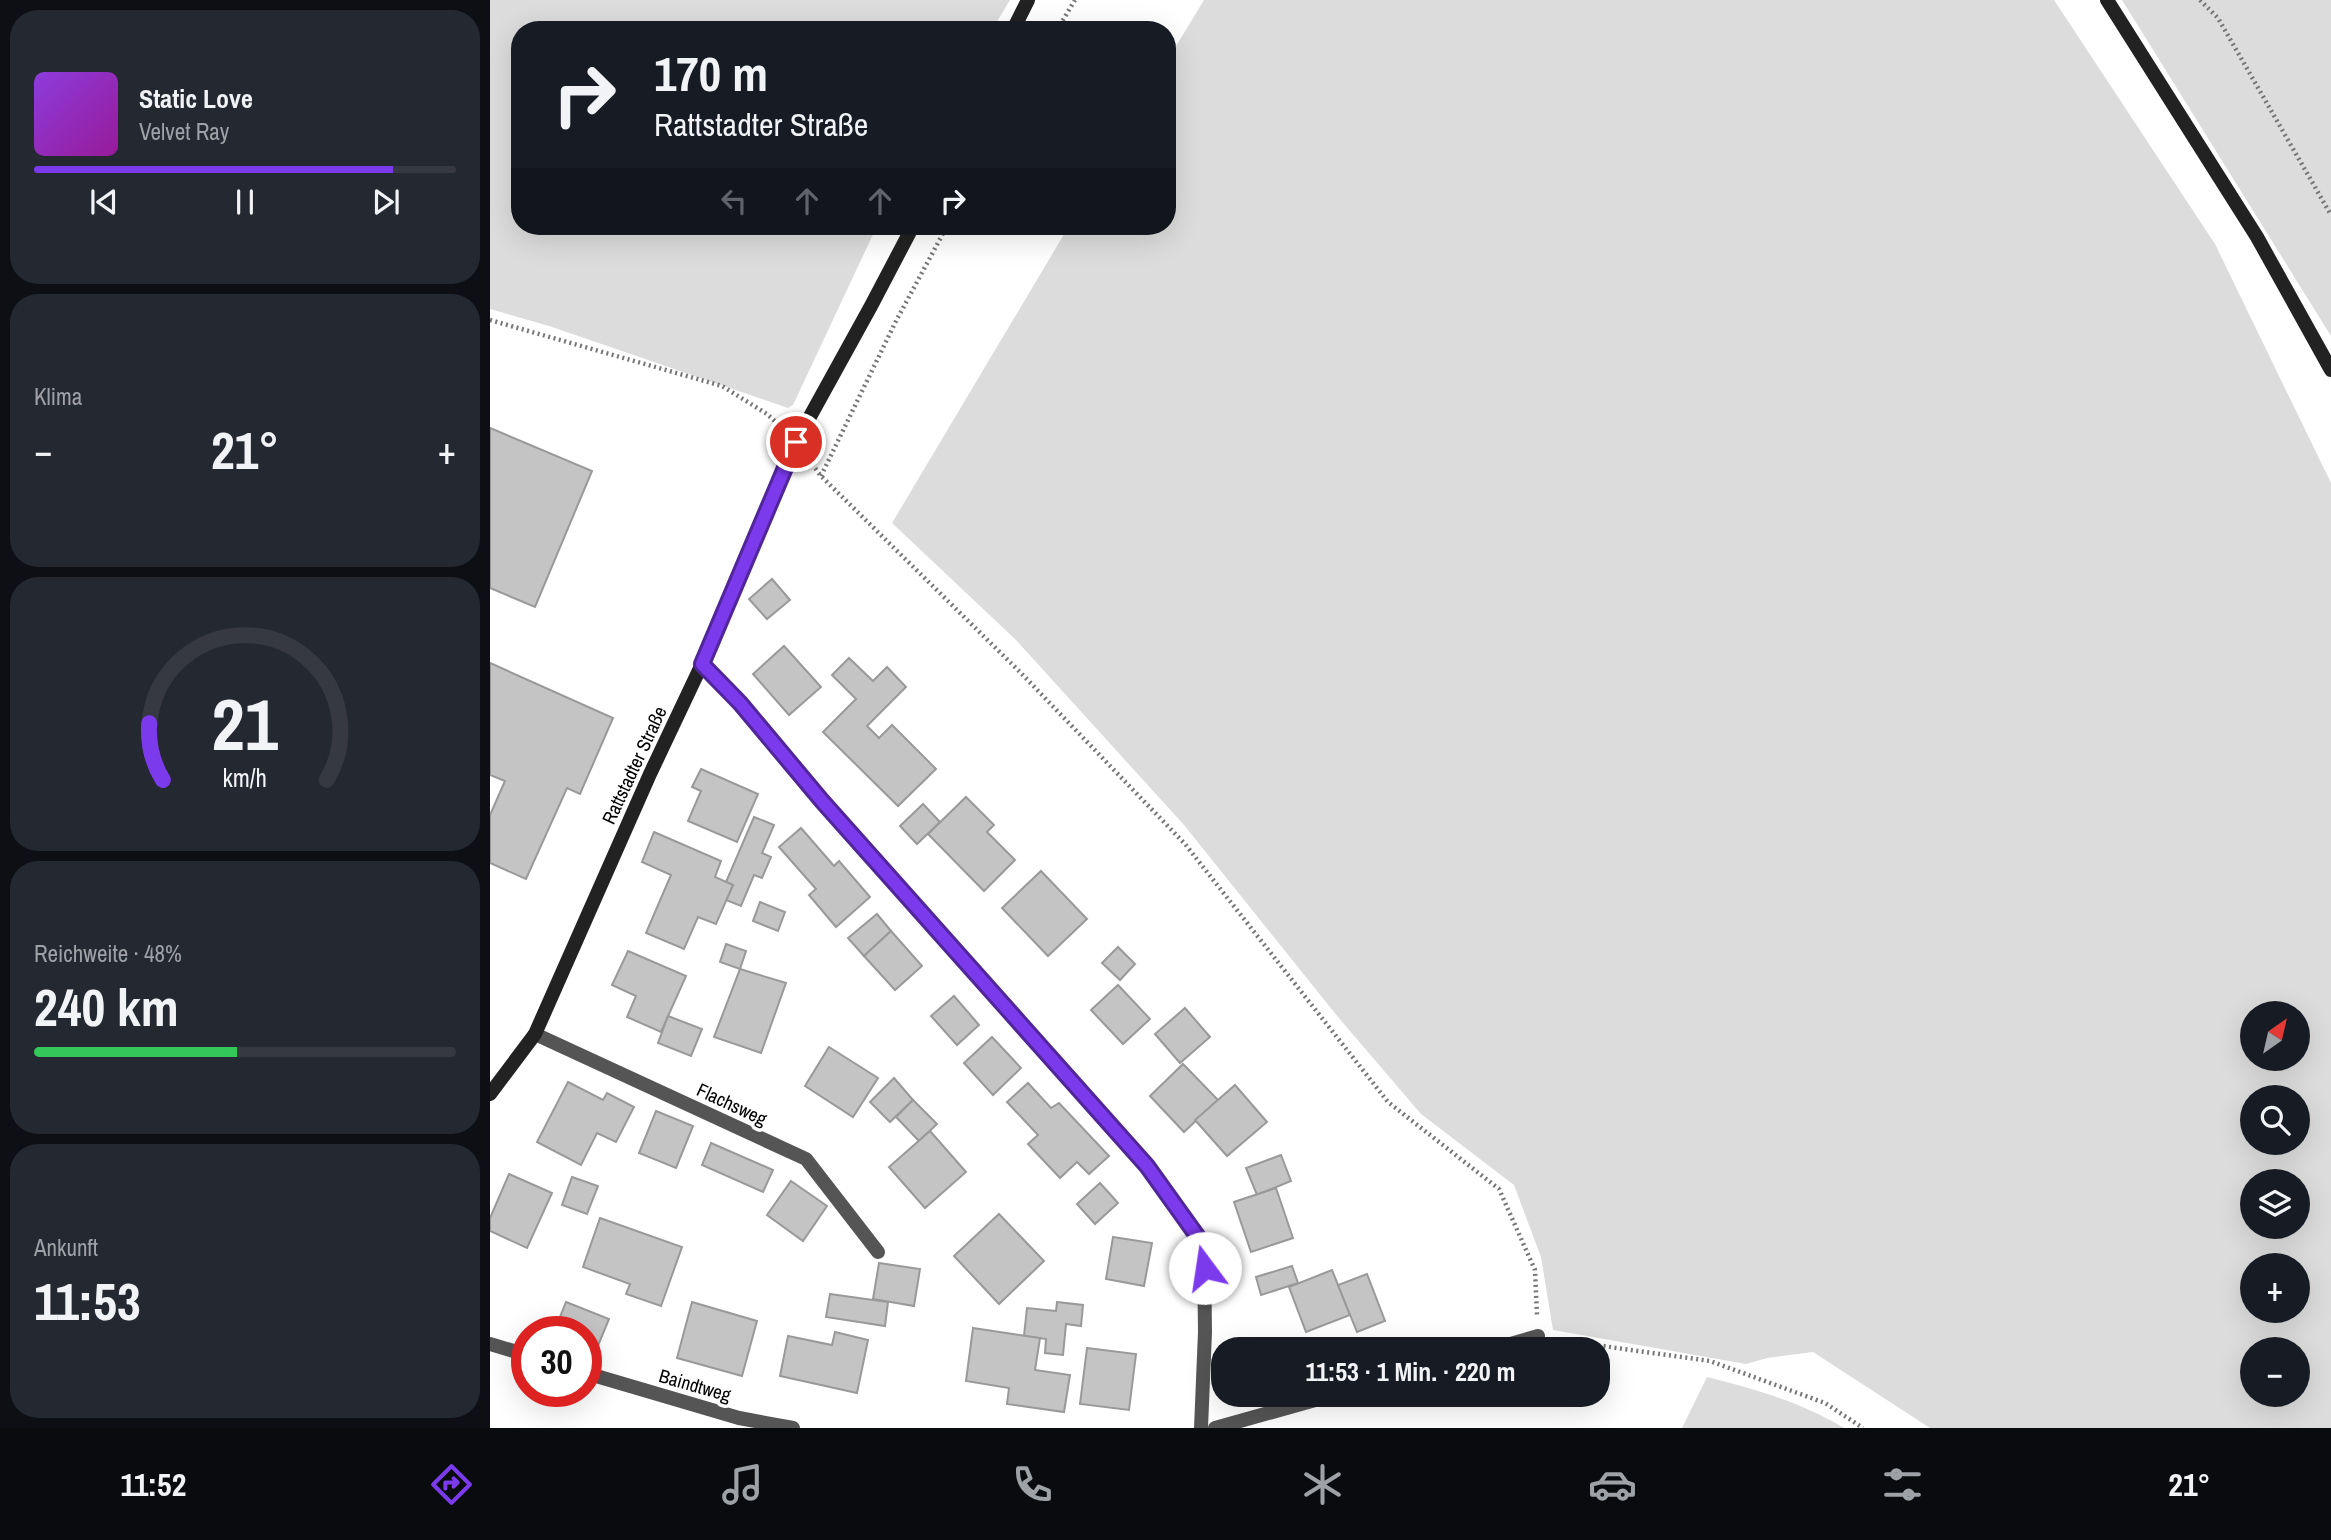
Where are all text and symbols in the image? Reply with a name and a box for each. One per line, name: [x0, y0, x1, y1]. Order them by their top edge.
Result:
text: 170 m: [654, 40, 768, 106]
icon: right: [539, 49, 630, 140]
text: Static Love: [139, 81, 253, 116]
text: Rattstadter Straße: [654, 103, 868, 146]
text: Velvet Ray: [139, 116, 229, 147]
icon: left: [715, 182, 753, 220]
icon: ahead: [788, 182, 826, 220]
icon: ahead: [861, 182, 899, 220]
icon: right: [934, 182, 972, 220]
icon: previous: [85, 183, 123, 221]
icon: pause: [226, 183, 264, 221]
icon: next: [367, 183, 405, 221]
text: Klima: [34, 381, 82, 412]
pin: [766, 412, 826, 472]
text: 21°: [211, 415, 279, 485]
icon: arrive: [777, 423, 815, 461]
text: −: [34, 425, 52, 476]
text: +: [438, 425, 456, 476]
text: 21: [212, 675, 279, 773]
street label: Rattstadter Straße: [595, 702, 673, 828]
text: km/h: [223, 761, 267, 795]
text: Reichweite · 48%: [34, 938, 182, 969]
text: 240 km: [34, 972, 179, 1042]
north arrow: [2240, 1001, 2310, 1071]
map controls: [2240, 1001, 2310, 1407]
street label: Flachsweg: [693, 1076, 772, 1132]
button: search: [2240, 1085, 2310, 1155]
button: layers: [2240, 1169, 2310, 1239]
position arrow: [1168, 1231, 1242, 1305]
text: Ankunft: [34, 1232, 98, 1263]
button: +: [2240, 1253, 2310, 1323]
text: 11:53: [34, 1266, 141, 1336]
speed limit sign: 30: [511, 1316, 602, 1407]
button: −: [2240, 1337, 2310, 1407]
text: 11:53 · 1 Min. · 220 m: [1306, 1354, 1515, 1389]
street label: Baindtweg: [656, 1362, 734, 1408]
icon: directions: [427, 1460, 476, 1509]
icon: music: [718, 1460, 767, 1509]
icon: phone: [1008, 1460, 1057, 1509]
icon: climate: [1298, 1460, 1347, 1509]
icon: car: [1588, 1460, 1637, 1509]
icon: filters: [1878, 1460, 1927, 1509]
text: 11:52: [121, 1463, 186, 1506]
text: 21°: [2168, 1463, 2210, 1506]

